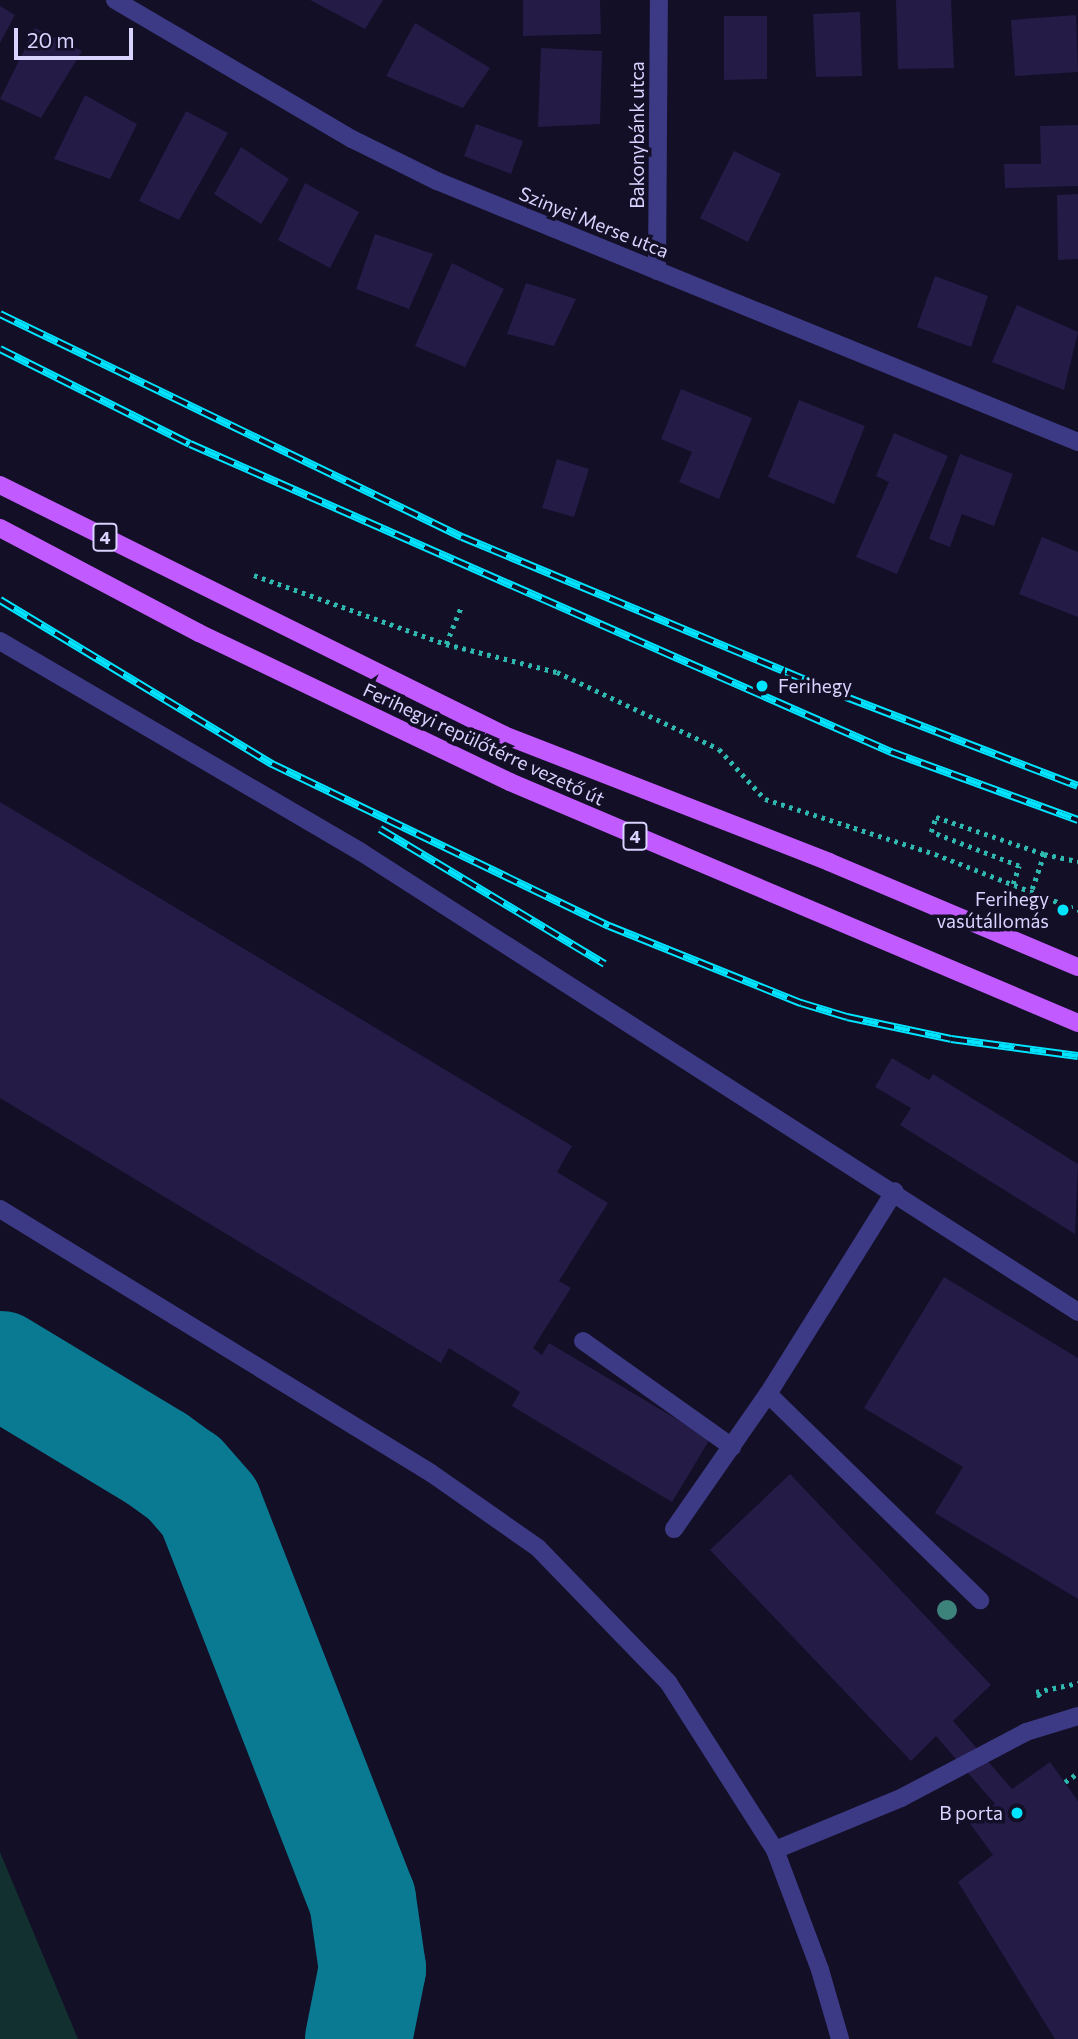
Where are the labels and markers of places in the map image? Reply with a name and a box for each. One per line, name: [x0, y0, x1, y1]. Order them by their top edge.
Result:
place label: Ferihegy: [778, 675, 852, 697]
marker: Ferihegy: [752, 676, 772, 696]
place label: Ferihegy vasútállomás: [937, 888, 1049, 932]
marker: Ferihegy vasútállomás: [1055, 902, 1071, 918]
place label: B porta: [939, 1802, 1003, 1824]
marker: B porta: [1009, 1805, 1025, 1821]

